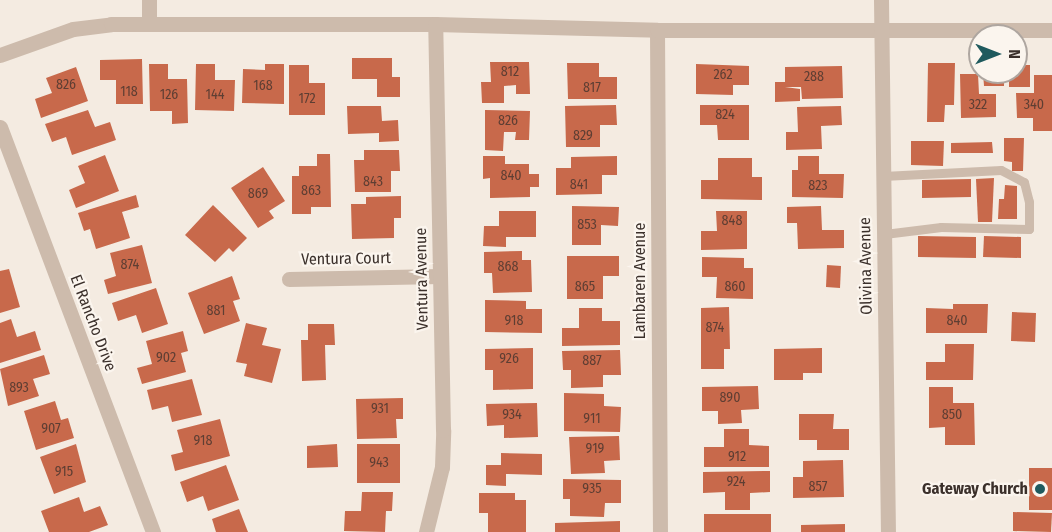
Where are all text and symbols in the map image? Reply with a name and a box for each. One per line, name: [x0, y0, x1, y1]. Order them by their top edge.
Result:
north arrow: [968, 24, 1028, 84]
text: N: [1005, 49, 1024, 59]
house number: 812: [501, 64, 519, 80]
house number: 262: [713, 67, 733, 83]
house number: 288: [804, 69, 824, 85]
house number: 826: [56, 77, 76, 93]
house number: 168: [253, 78, 273, 94]
house number: 817: [583, 80, 601, 96]
house number: 118: [120, 84, 138, 100]
house number: 126: [160, 87, 178, 103]
house number: 144: [205, 87, 225, 103]
house number: 172: [298, 91, 316, 107]
house number: 322: [969, 97, 987, 113]
house number: 340: [1024, 97, 1044, 113]
house number: 824: [715, 107, 735, 123]
house number: 826: [498, 113, 518, 129]
house number: 829: [573, 128, 593, 144]
house number: 840: [500, 168, 522, 184]
house number: 843: [363, 174, 383, 190]
house number: 841: [570, 177, 588, 193]
house number: 823: [808, 178, 828, 194]
house number: 863: [301, 183, 321, 199]
house number: 869: [248, 186, 268, 202]
house number: 848: [722, 213, 742, 229]
house number: 853: [577, 217, 597, 233]
street label: Olivina Avenue: [856, 217, 876, 315]
street label: Lambaren Avenue: [630, 223, 650, 339]
street label: Ventura Avenue: [412, 228, 432, 330]
street label: Ventura Court: [301, 249, 391, 269]
house number: 874: [121, 257, 139, 273]
house number: 868: [498, 259, 518, 275]
street label: El Rancho Drive: [66, 272, 120, 374]
house number: 865: [575, 279, 595, 295]
house number: 860: [724, 279, 746, 295]
house number: 881: [206, 303, 226, 319]
house number: 918: [504, 313, 524, 329]
house number: 840: [946, 313, 968, 329]
house number: 874: [706, 320, 724, 336]
house number: 902: [156, 350, 176, 366]
house number: 926: [499, 351, 519, 367]
house number: 887: [582, 353, 602, 369]
house number: 893: [9, 380, 29, 396]
house number: 890: [720, 390, 740, 406]
house number: 931: [371, 401, 389, 417]
house number: 934: [502, 407, 522, 423]
house number: 850: [942, 407, 962, 423]
house number: 911: [583, 411, 601, 427]
house number: 907: [41, 421, 61, 437]
house number: 918: [193, 433, 213, 449]
house number: 919: [586, 441, 604, 457]
house number: 912: [728, 449, 746, 465]
house number: 943: [369, 455, 389, 471]
house number: 915: [55, 464, 73, 480]
house number: 924: [726, 474, 746, 490]
house number: 857: [809, 479, 827, 495]
place label: Gateway Church: [922, 479, 1028, 499]
house number: 935: [582, 481, 602, 497]
marker: Gateway Church: [1033, 482, 1047, 496]

